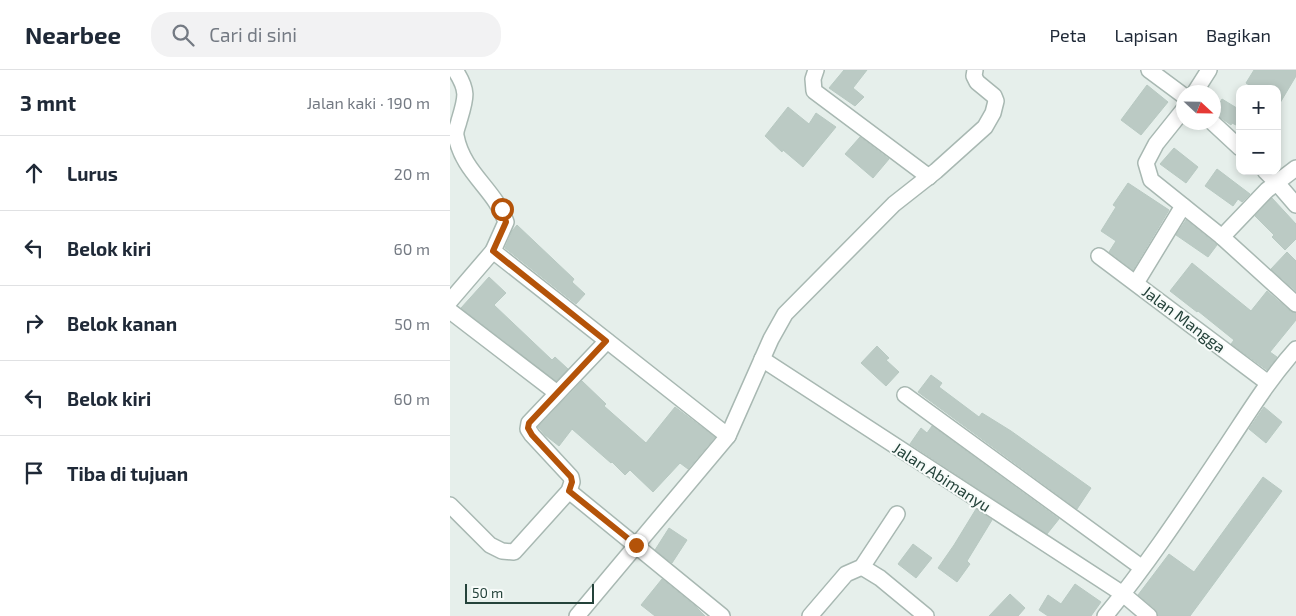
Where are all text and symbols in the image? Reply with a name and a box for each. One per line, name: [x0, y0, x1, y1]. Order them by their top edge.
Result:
search box: [151, 12, 501, 57]
text: Nearbee: [25, 20, 121, 49]
icon: search: [169, 21, 197, 49]
text: Cari di sini: [209, 23, 297, 46]
text: Peta: [1049, 24, 1086, 46]
text: Lapisan: [1114, 24, 1178, 46]
text: Bagikan: [1206, 24, 1271, 46]
north arrow: [1176, 85, 1221, 130]
map controls: [1236, 85, 1281, 175]
button: +: [1236, 85, 1281, 130]
text: 3 mnt: [20, 90, 76, 115]
text: Jalan kaki · 190 m: [307, 93, 430, 112]
button: −: [1236, 130, 1281, 175]
icon: ahead: [20, 159, 48, 187]
text: Lurus: [67, 162, 118, 185]
text: 20 m: [394, 164, 430, 183]
route start: [491, 198, 514, 221]
icon: left: [20, 234, 48, 262]
text: Belok kiri: [67, 237, 151, 260]
text: 60 m: [394, 239, 430, 258]
street label: Jalan Mangga: [1139, 281, 1230, 356]
icon: right: [20, 309, 48, 337]
text: Belok kanan: [67, 312, 177, 335]
text: 50 m: [394, 314, 430, 333]
icon: left: [20, 384, 48, 412]
text: Belok kiri: [67, 387, 151, 410]
text: 60 m: [394, 389, 430, 408]
street label: Jalan Abimanyu: [890, 438, 995, 515]
icon: arrive: [20, 459, 48, 487]
text: Tiba di tujuan: [67, 462, 188, 485]
route end: [625, 534, 648, 557]
scale bar: [465, 581, 594, 604]
text: 50 m: [472, 584, 503, 601]

